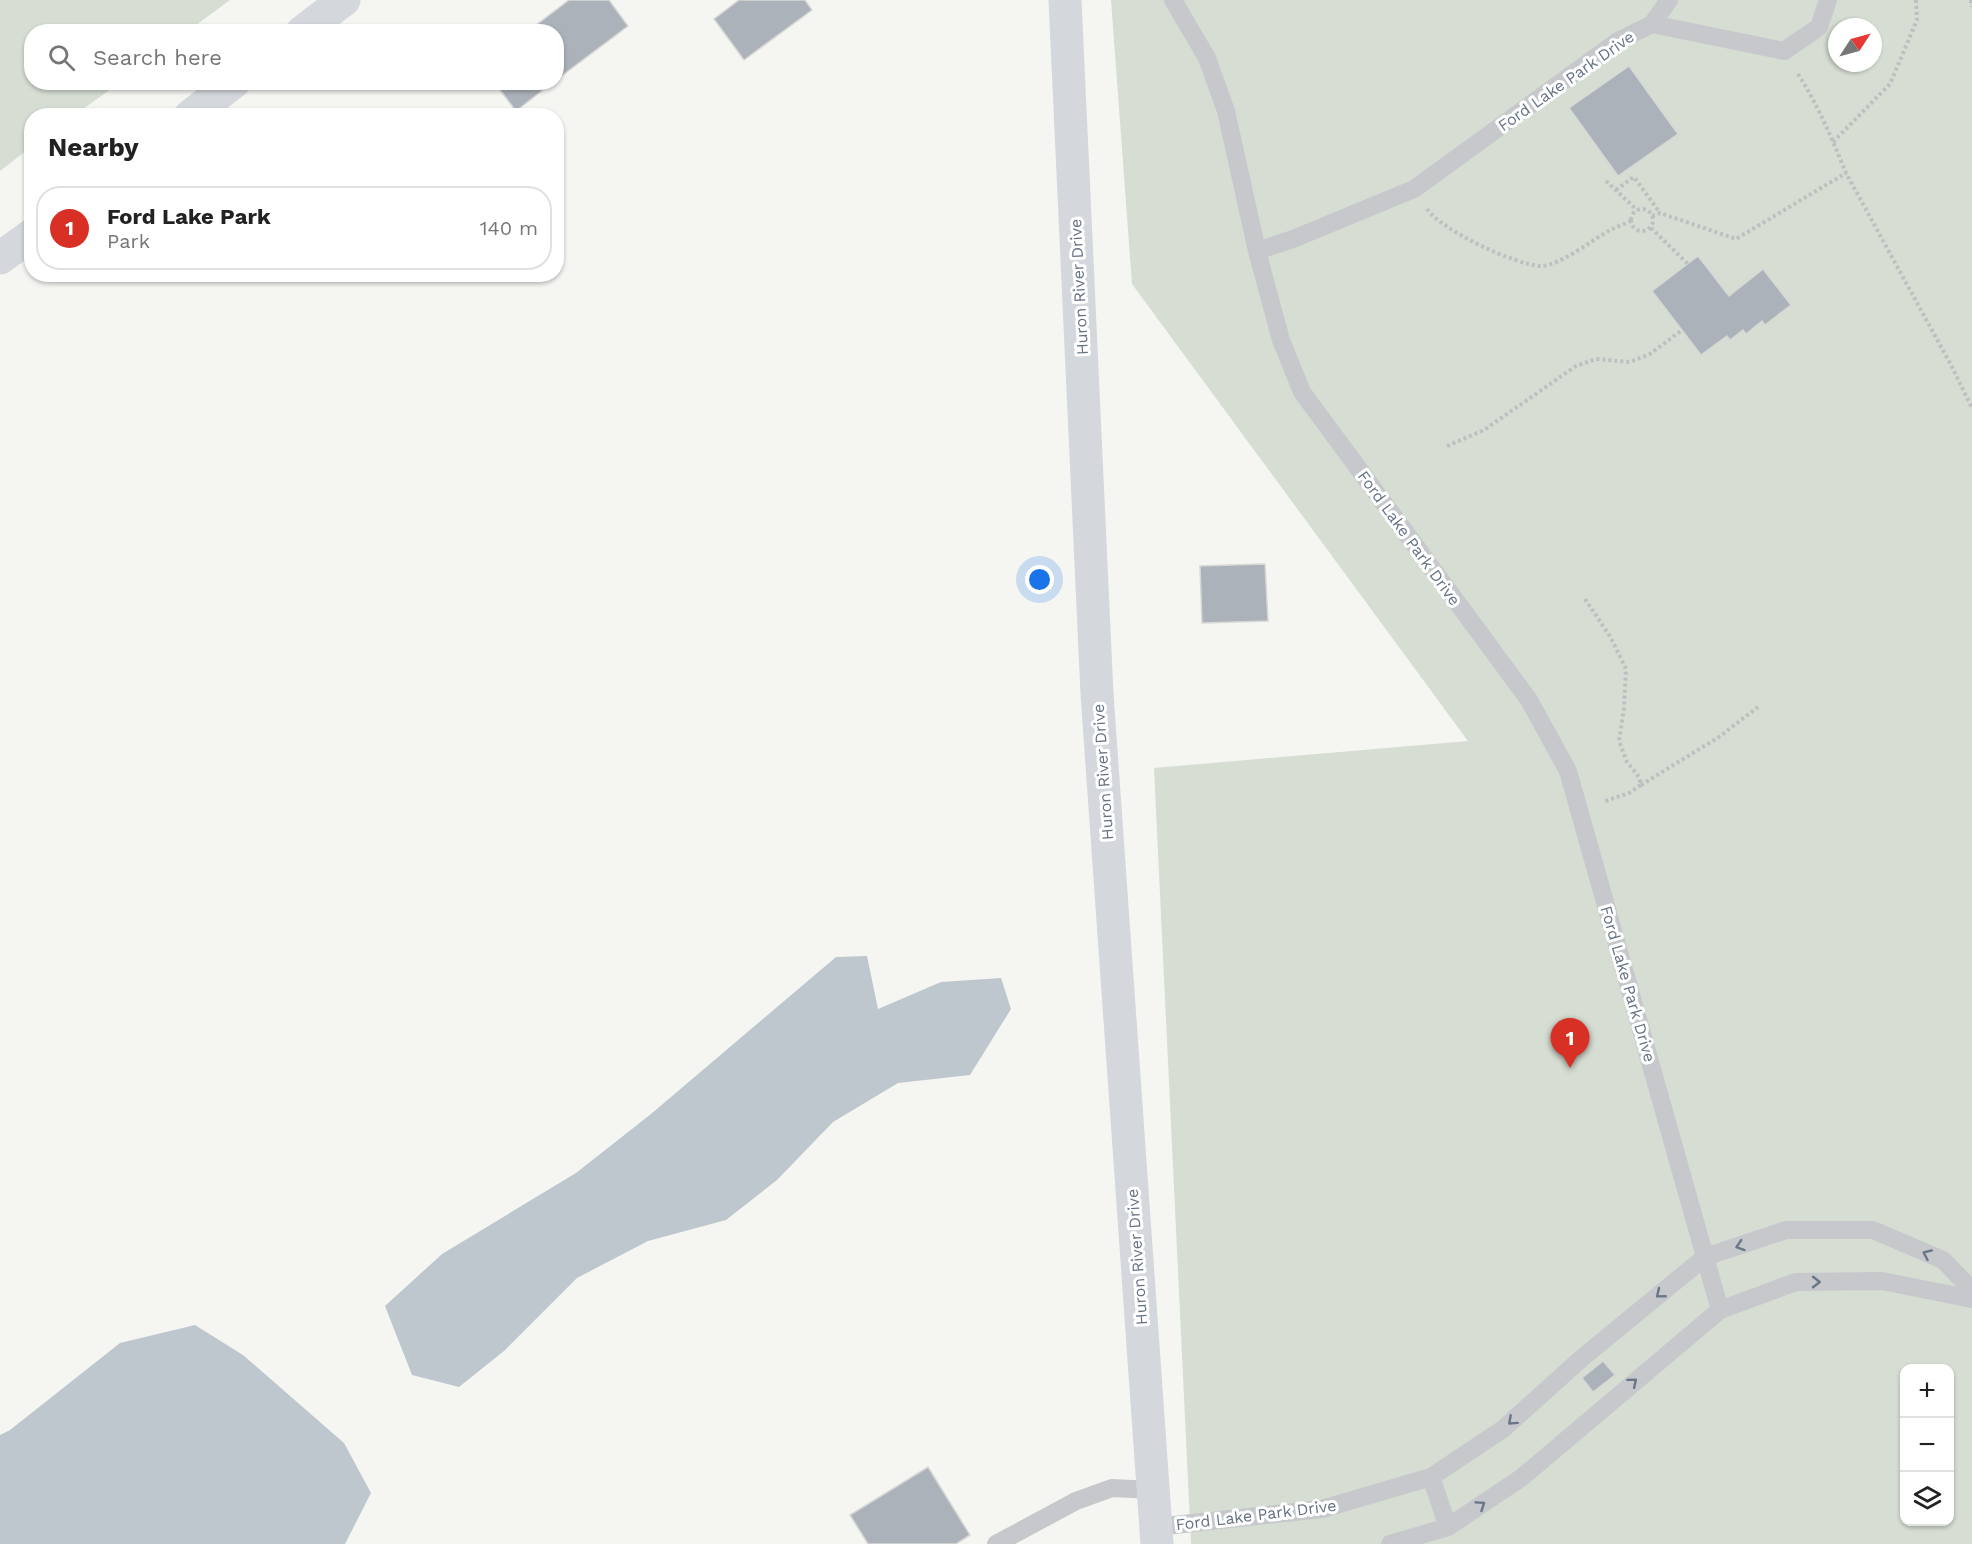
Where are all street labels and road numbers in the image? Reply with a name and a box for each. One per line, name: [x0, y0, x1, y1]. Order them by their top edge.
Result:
street label: Ford Lake Park Drive: [1494, 27, 1638, 135]
street label: Huron River Drive: [1066, 218, 1092, 356]
street label: Ford Lake Park Drive: [1354, 467, 1464, 609]
street label: Huron River Drive: [1089, 703, 1117, 841]
street label: Ford Lake Park Drive: [1597, 904, 1659, 1064]
street label: Huron River Drive: [1123, 1188, 1151, 1326]
street label: Ford Lake Park Drive: [1175, 1496, 1337, 1534]

